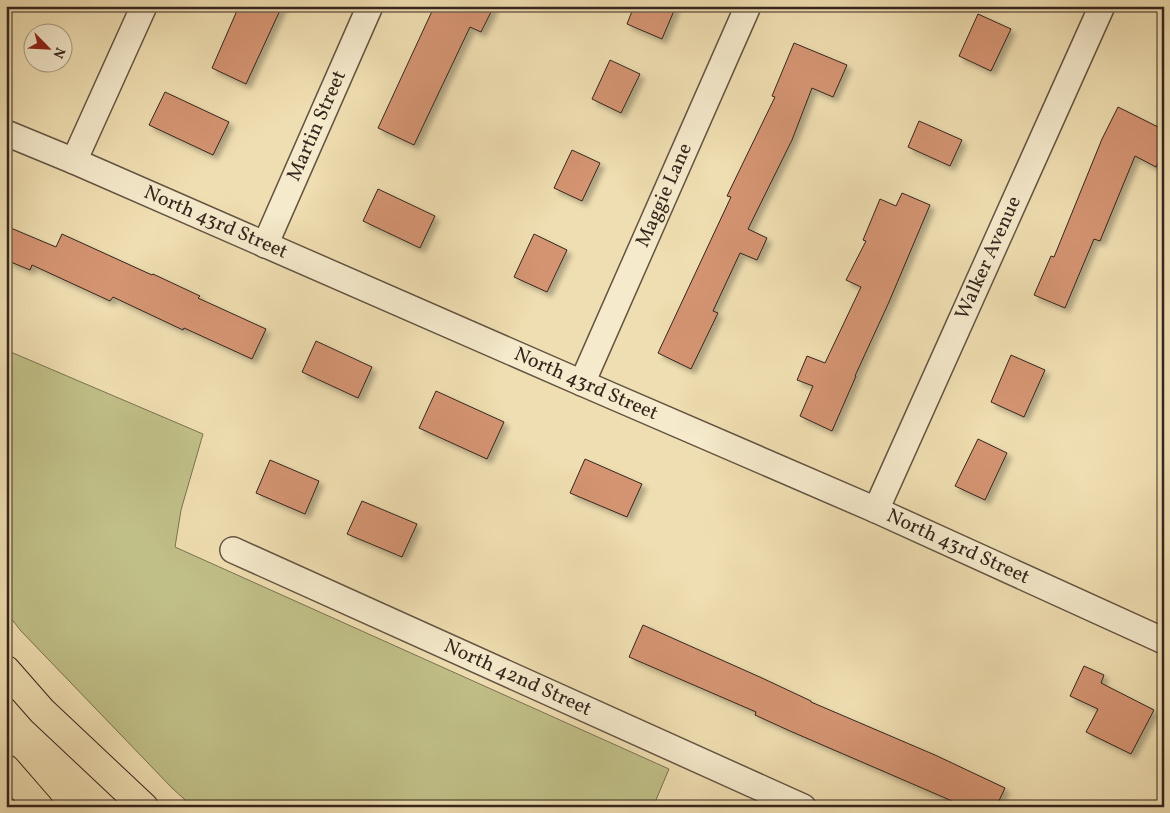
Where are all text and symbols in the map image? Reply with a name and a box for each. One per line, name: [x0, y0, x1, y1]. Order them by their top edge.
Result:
north arrow: [22, 22, 72, 72]
text: N: [48, 44, 69, 61]
street label: Martin Street: [281, 66, 354, 186]
street label: Maggie Lane: [629, 139, 700, 252]
street label: North 43rd Street: [139, 179, 292, 267]
street label: Walker Avenue: [949, 192, 1029, 324]
street label: North 43rd Street: [509, 341, 662, 428]
street label: North 43rd Street: [882, 502, 1034, 592]
street label: North 42nd Street: [439, 633, 596, 724]

